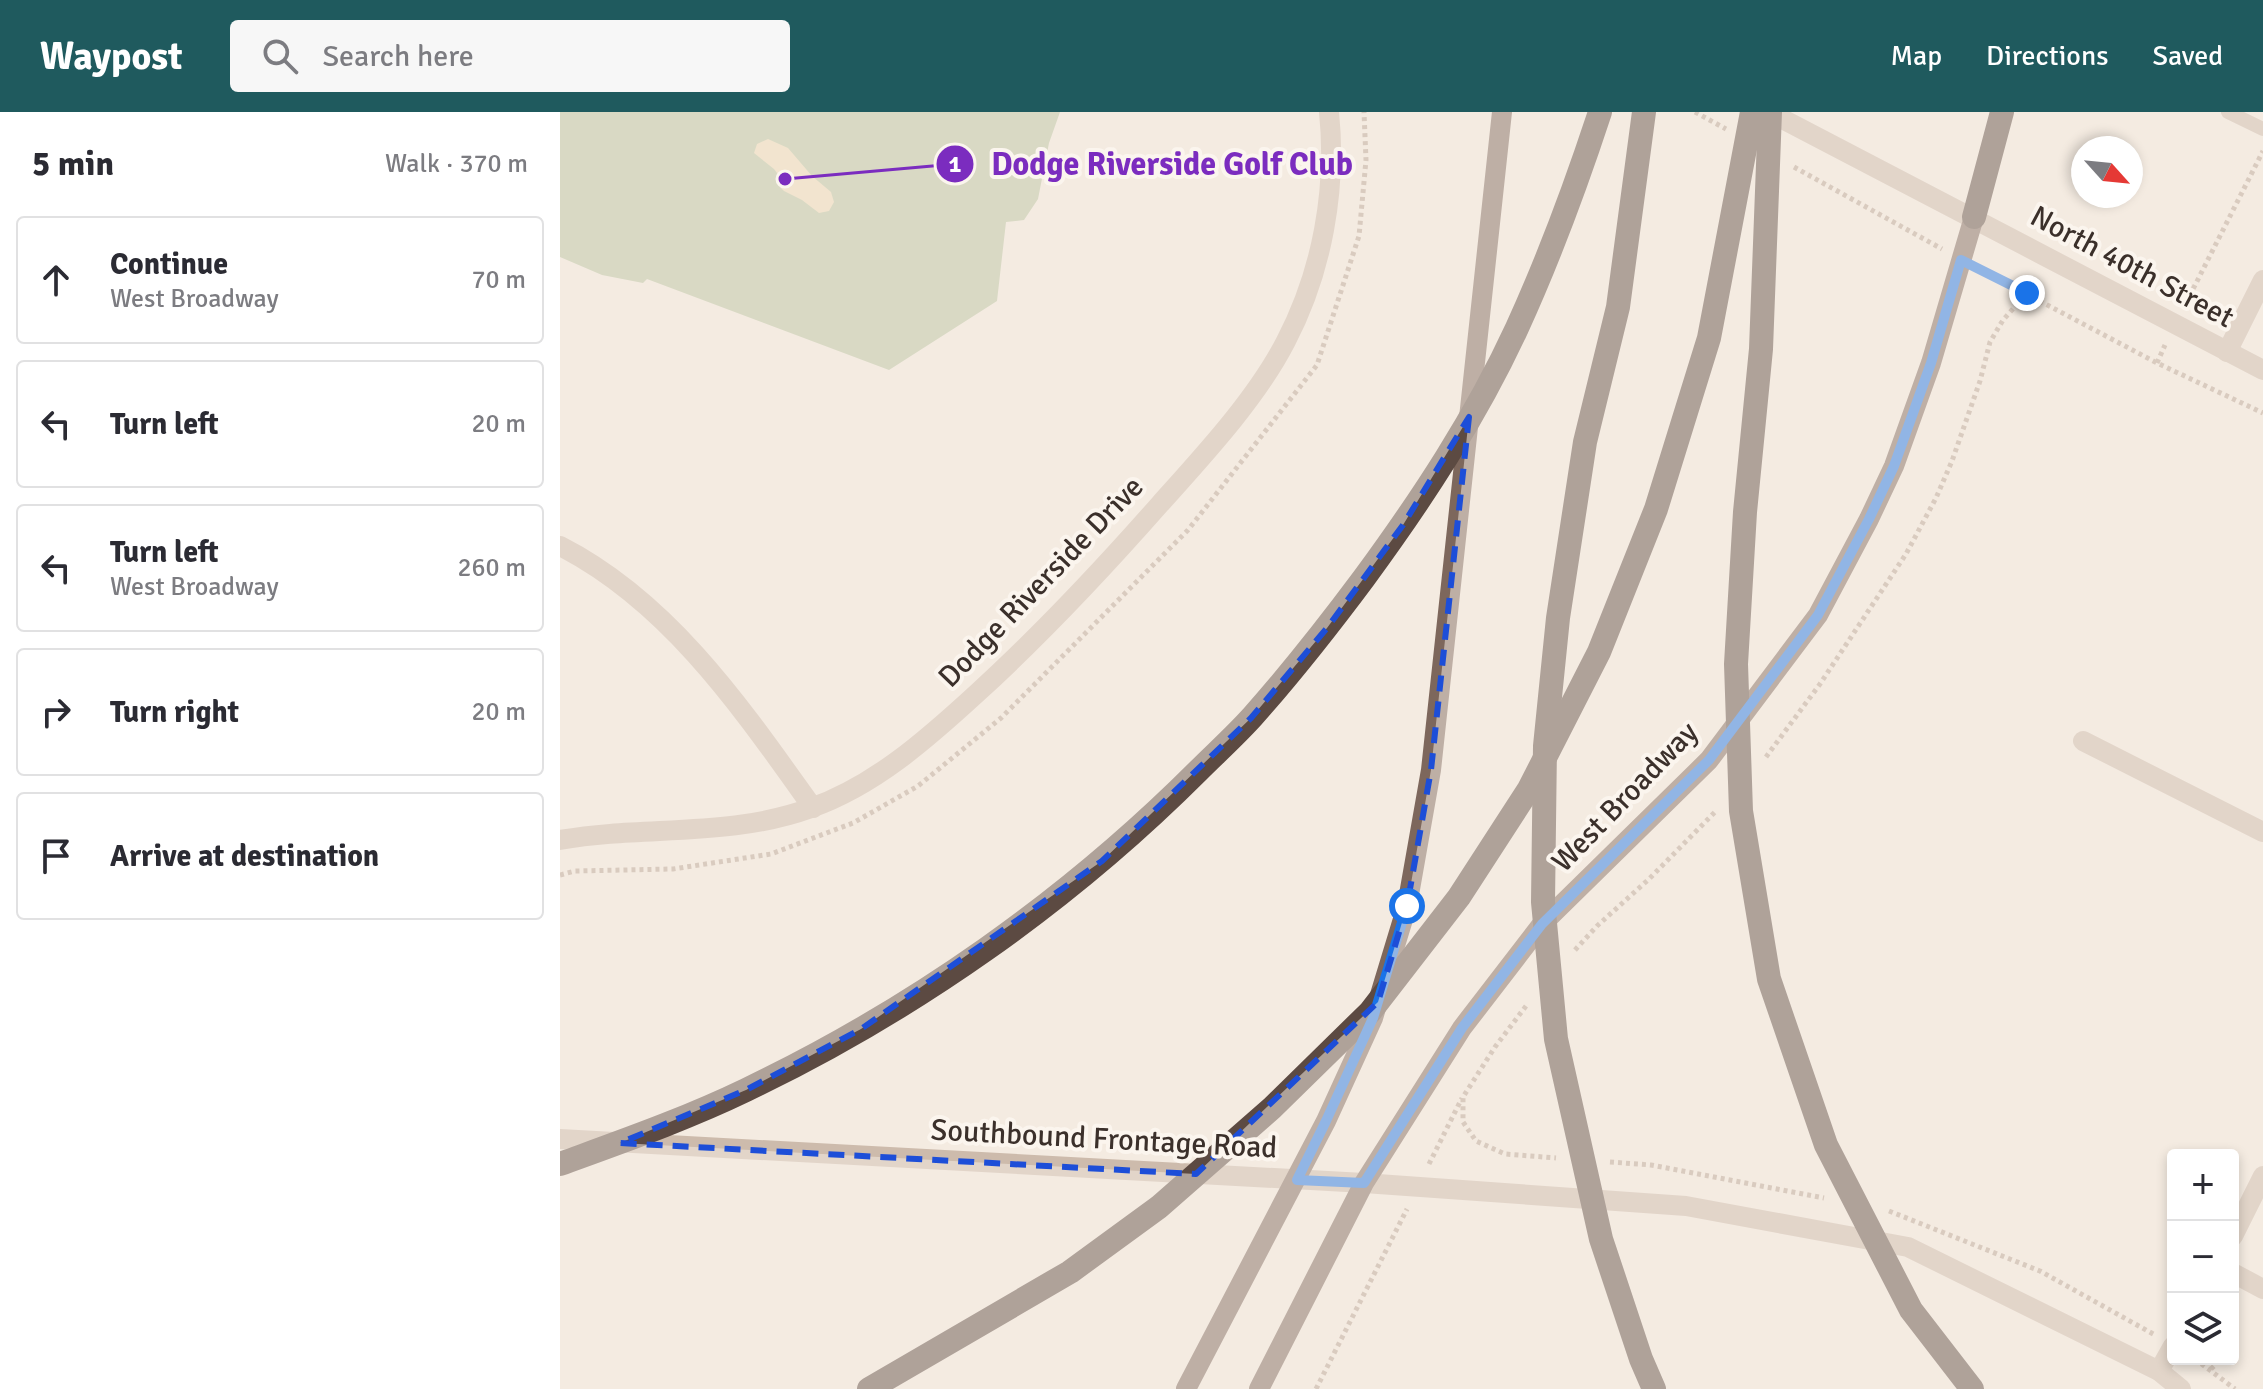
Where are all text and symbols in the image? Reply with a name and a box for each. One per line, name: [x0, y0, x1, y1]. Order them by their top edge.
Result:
search box: [230, 20, 790, 92]
text: Waypost: [40, 33, 182, 80]
icon: search: [258, 34, 302, 78]
text: Search here: [322, 38, 474, 75]
text: Map: [1890, 39, 1942, 73]
text: Directions: [1986, 39, 2108, 73]
text: Saved: [2152, 39, 2223, 73]
callout: Dodge Riverside Golf Club: [935, 136, 1368, 192]
north arrow: [2071, 136, 2143, 208]
text: 5 min: [32, 143, 114, 185]
text: Dodge Riverside Golf Club: [991, 145, 1353, 184]
text: Walk · 370 m: [385, 148, 528, 180]
text: 1: [949, 149, 962, 179]
street label: North 40th Street: [2024, 198, 2240, 336]
text: Continue: [110, 246, 228, 283]
icon: ahead: [34, 258, 78, 302]
text: 70 m: [471, 264, 526, 296]
route end: [2009, 275, 2045, 311]
text: West Broadway: [110, 283, 279, 315]
icon: left: [34, 402, 78, 446]
text: Turn left: [110, 406, 219, 443]
text: 20 m: [471, 408, 526, 440]
street label: Dodge Riverside Drive: [931, 469, 1151, 695]
text: Turn left: [110, 534, 219, 571]
icon: left: [34, 546, 78, 590]
text: 260 m: [457, 552, 526, 584]
text: West Broadway: [110, 571, 279, 603]
icon: right: [34, 690, 78, 734]
text: Turn right: [110, 694, 239, 731]
text: 20 m: [471, 696, 526, 728]
street label: West Broadway: [1544, 714, 1706, 880]
icon: arrive: [34, 834, 78, 878]
text: Arrive at destination: [110, 838, 379, 875]
route start: [1389, 888, 1425, 924]
street label: Southbound Frontage Road: [930, 1111, 1278, 1167]
map controls: [2167, 1149, 2239, 1365]
button: +: [2167, 1149, 2239, 1221]
button: −: [2167, 1221, 2239, 1293]
button: layers: [2167, 1293, 2239, 1365]

